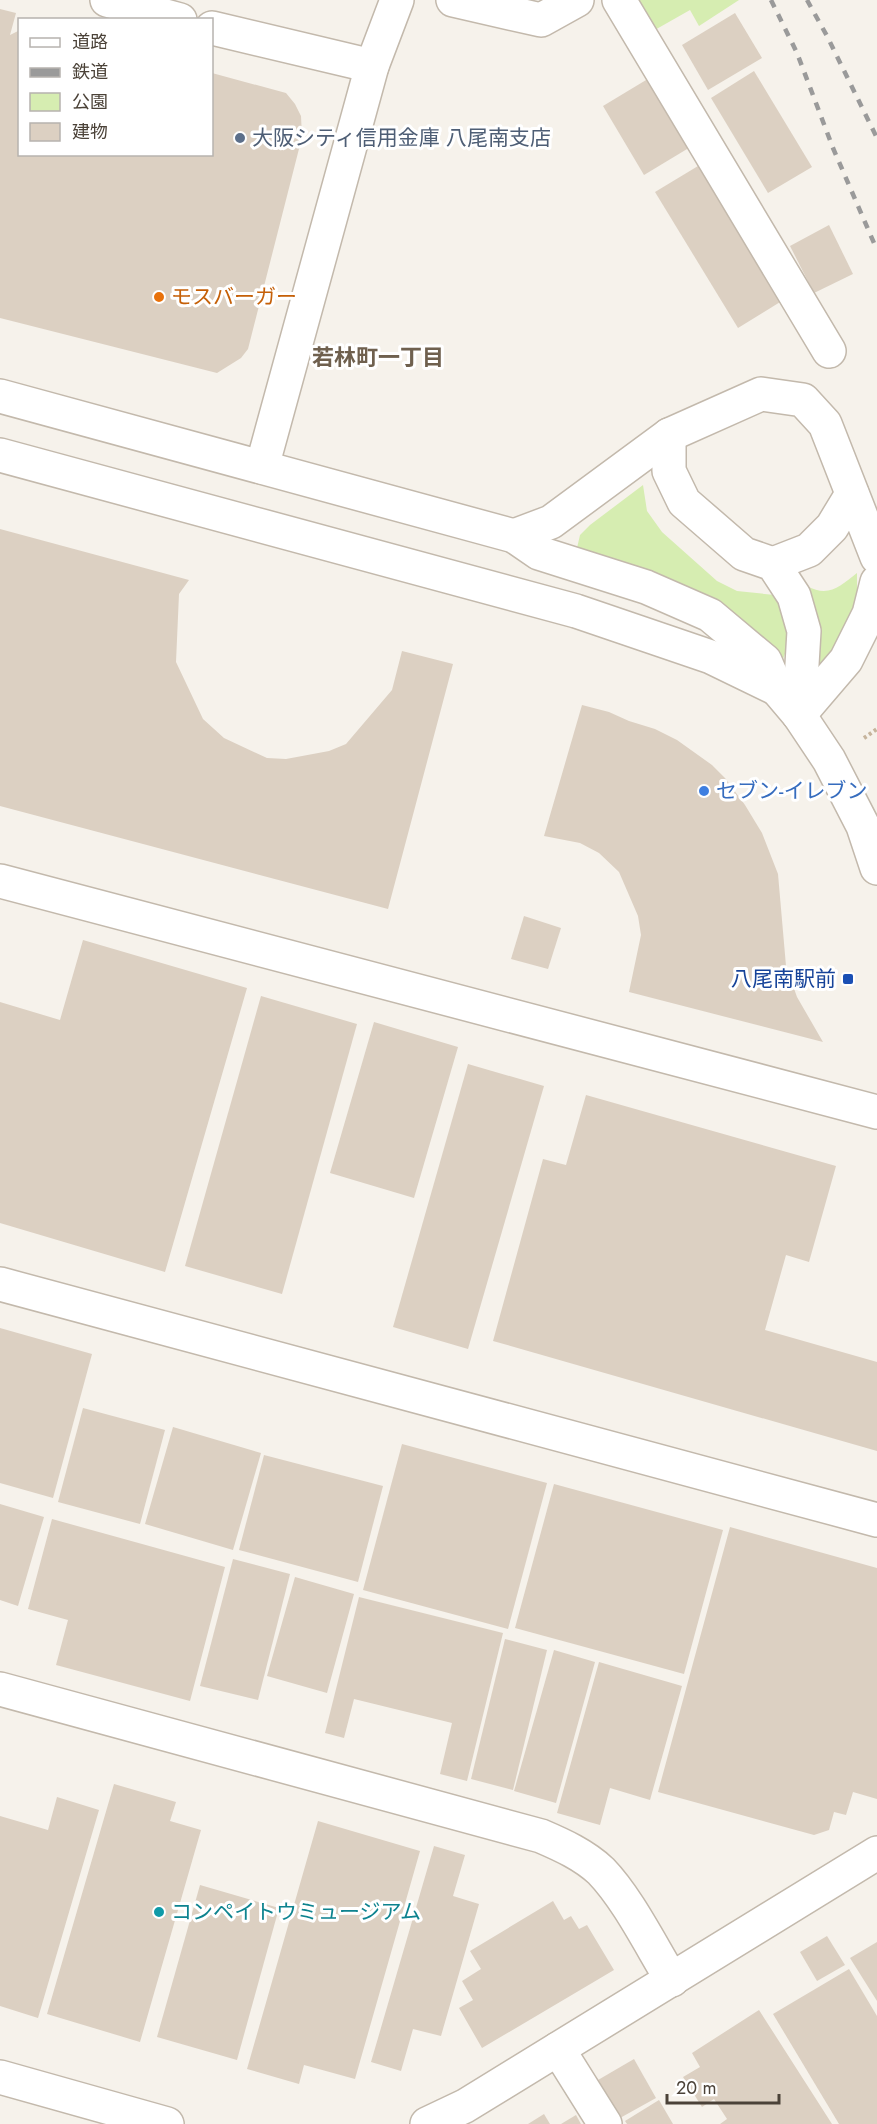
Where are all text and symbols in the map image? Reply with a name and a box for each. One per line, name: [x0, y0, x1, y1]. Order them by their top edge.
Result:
legend: [18, 18, 213, 156]
text: 道路: [72, 29, 108, 55]
text: 鉄道: [72, 59, 108, 85]
text: 公園: [72, 89, 108, 115]
text: 建物: [72, 119, 108, 145]
place label: 大阪シティ信用金庫 八尾南支店: [252, 123, 551, 153]
marker: 大阪シティ信用金庫 八尾南支店: [233, 131, 247, 145]
place label: モスバーガー: [171, 282, 297, 312]
marker: モスバーガー: [152, 290, 166, 304]
district label: 若林町一丁目: [312, 341, 444, 373]
place label: セブン-イレブン: [716, 776, 867, 806]
marker: セブン-イレブン: [697, 784, 711, 798]
place label: 八尾南駅前: [731, 964, 836, 994]
marker: 八尾南駅前: [841, 972, 855, 986]
place label: コンペイトウミュージアム: [171, 1897, 421, 1927]
marker: コンペイトウミュージアム: [152, 1905, 166, 1919]
scale bar: [667, 2067, 780, 2105]
text: 20 m: [676, 2075, 716, 2101]

